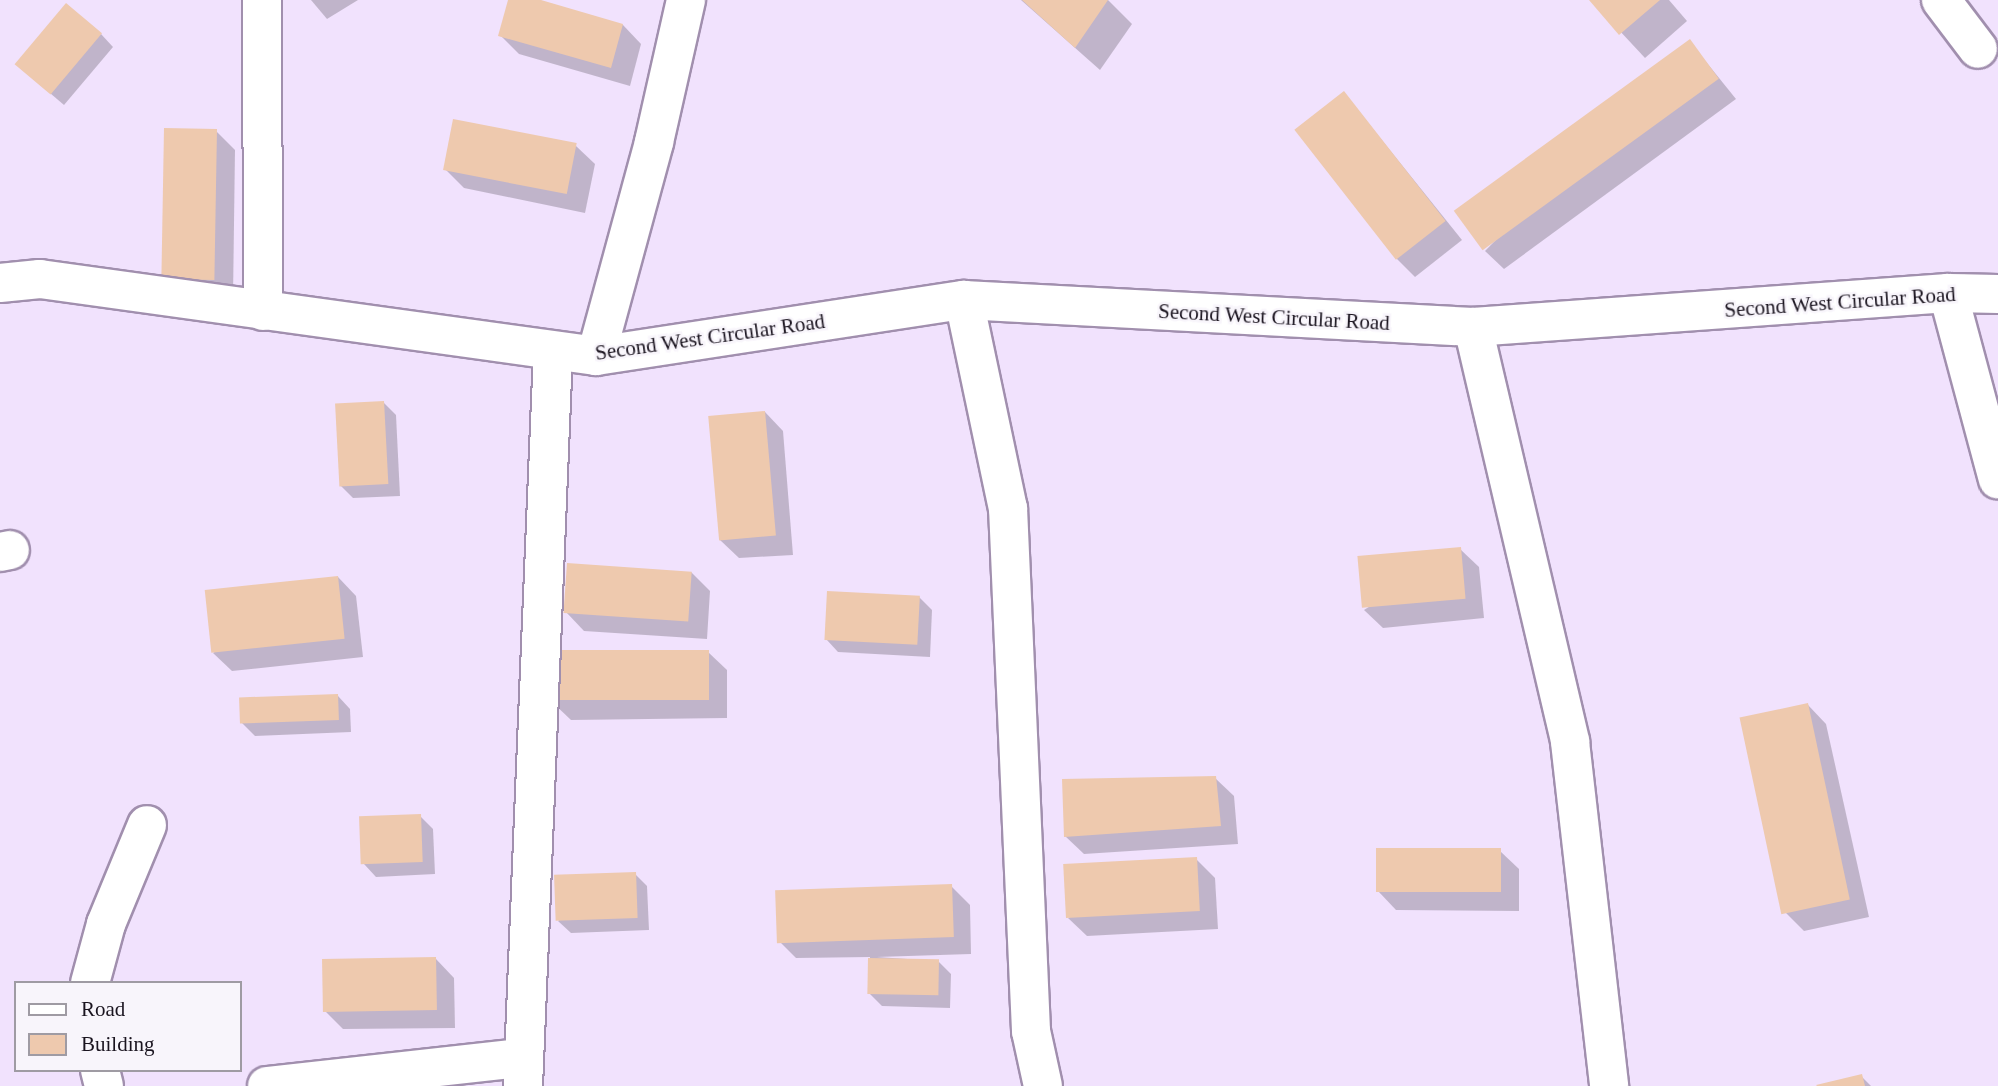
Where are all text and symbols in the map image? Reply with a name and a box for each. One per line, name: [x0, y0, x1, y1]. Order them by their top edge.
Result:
street label: Second West Circular Road: [1723, 281, 1957, 323]
street label: Second West Circular Road: [1157, 298, 1391, 336]
street label: Second West Circular Road: [593, 308, 827, 366]
legend: [14, 981, 242, 1072]
text: Road: [81, 997, 125, 1021]
text: Building: [81, 1032, 155, 1056]

